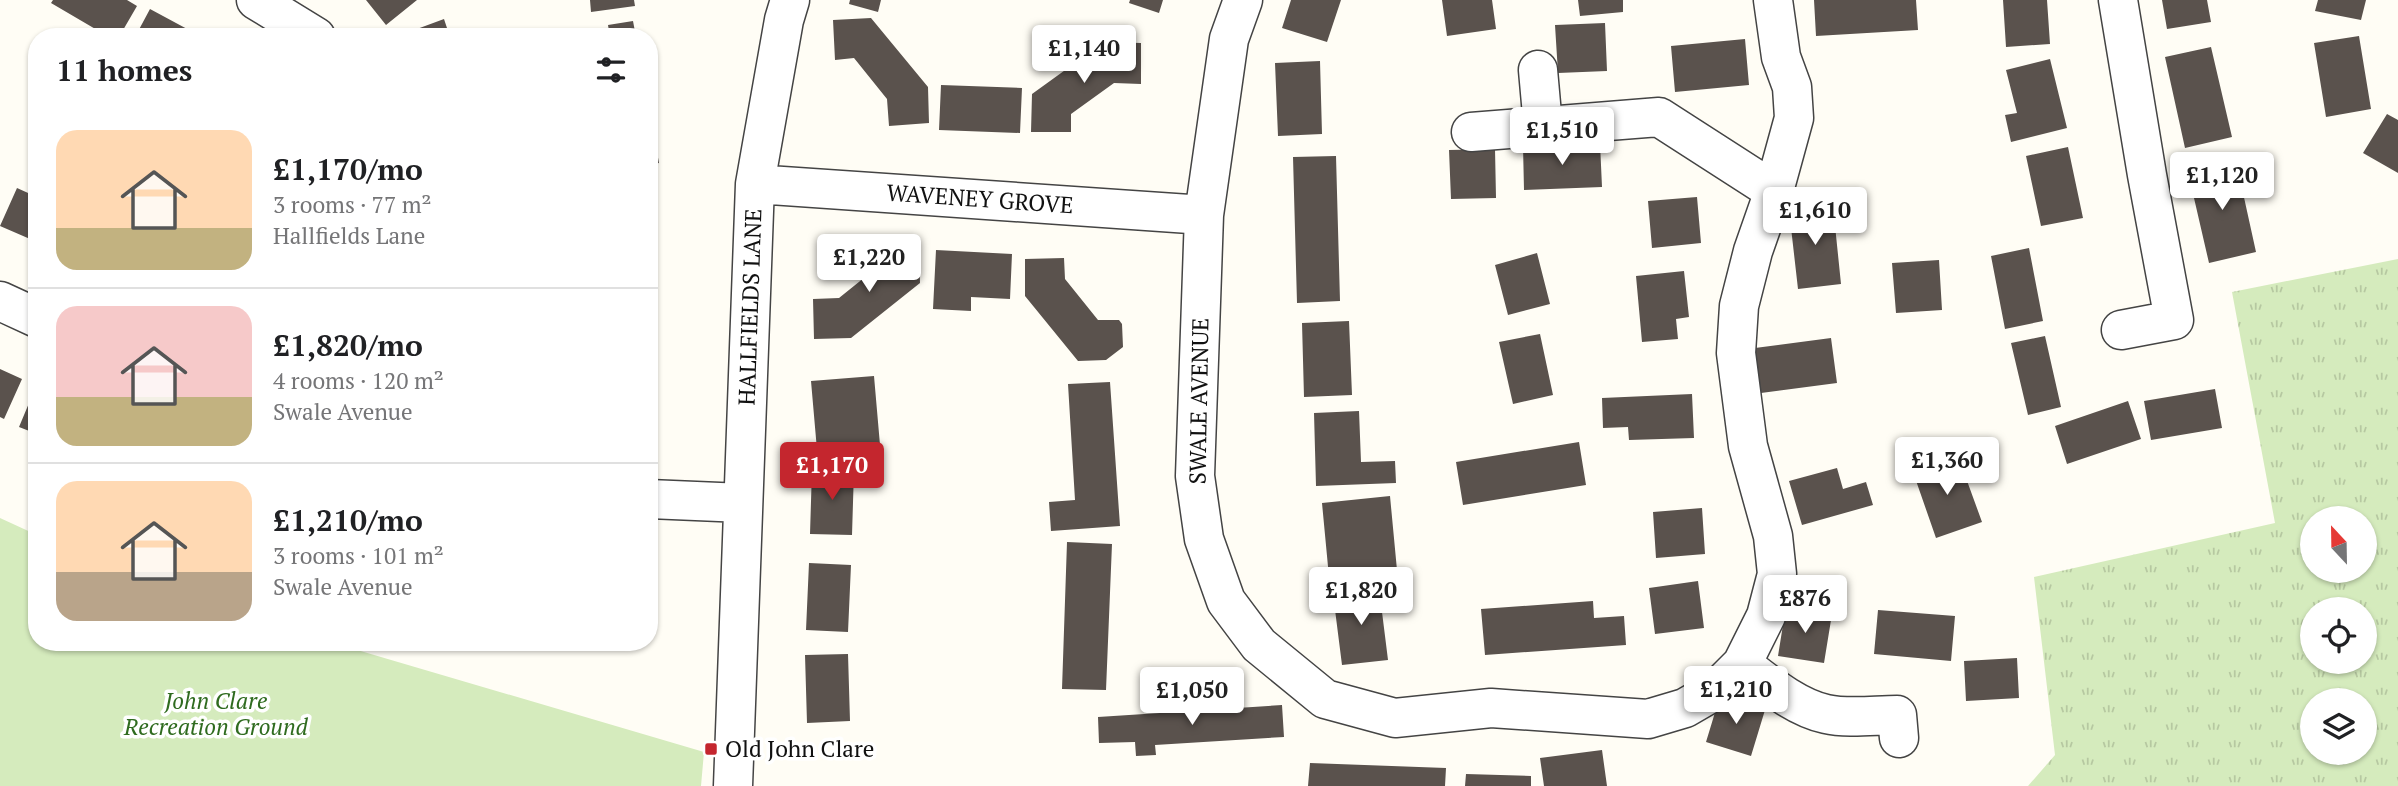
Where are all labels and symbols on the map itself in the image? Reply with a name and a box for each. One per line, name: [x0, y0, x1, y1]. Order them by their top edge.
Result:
pin: £1,140: [1027, 25, 1141, 85]
pin: £1,510: [1505, 108, 1619, 167]
pin: £1,120: [2165, 152, 2279, 212]
street label: WAVENEY GROVE: [885, 177, 1075, 221]
pin: £1,610: [1758, 188, 1872, 247]
street label: HALLFIELDS LANE: [731, 208, 768, 406]
pin: £1,220: [812, 234, 926, 294]
street label: SWALE AVENUE: [1182, 317, 1215, 485]
pin: £1,360: [1890, 438, 2004, 497]
pin: £1,170: [775, 442, 889, 502]
north arrow: [2300, 506, 2376, 583]
pin: £1,820: [1304, 568, 1418, 627]
pin: £876: [1764, 576, 1846, 635]
pin: £1,210: [1679, 666, 1793, 726]
pin: £1,050: [1135, 668, 1249, 727]
park label: John Clare Recreation Ground: [123, 685, 309, 742]
place label: Old John Clare: [725, 733, 874, 764]
marker: Old John Clare: [703, 741, 719, 757]

